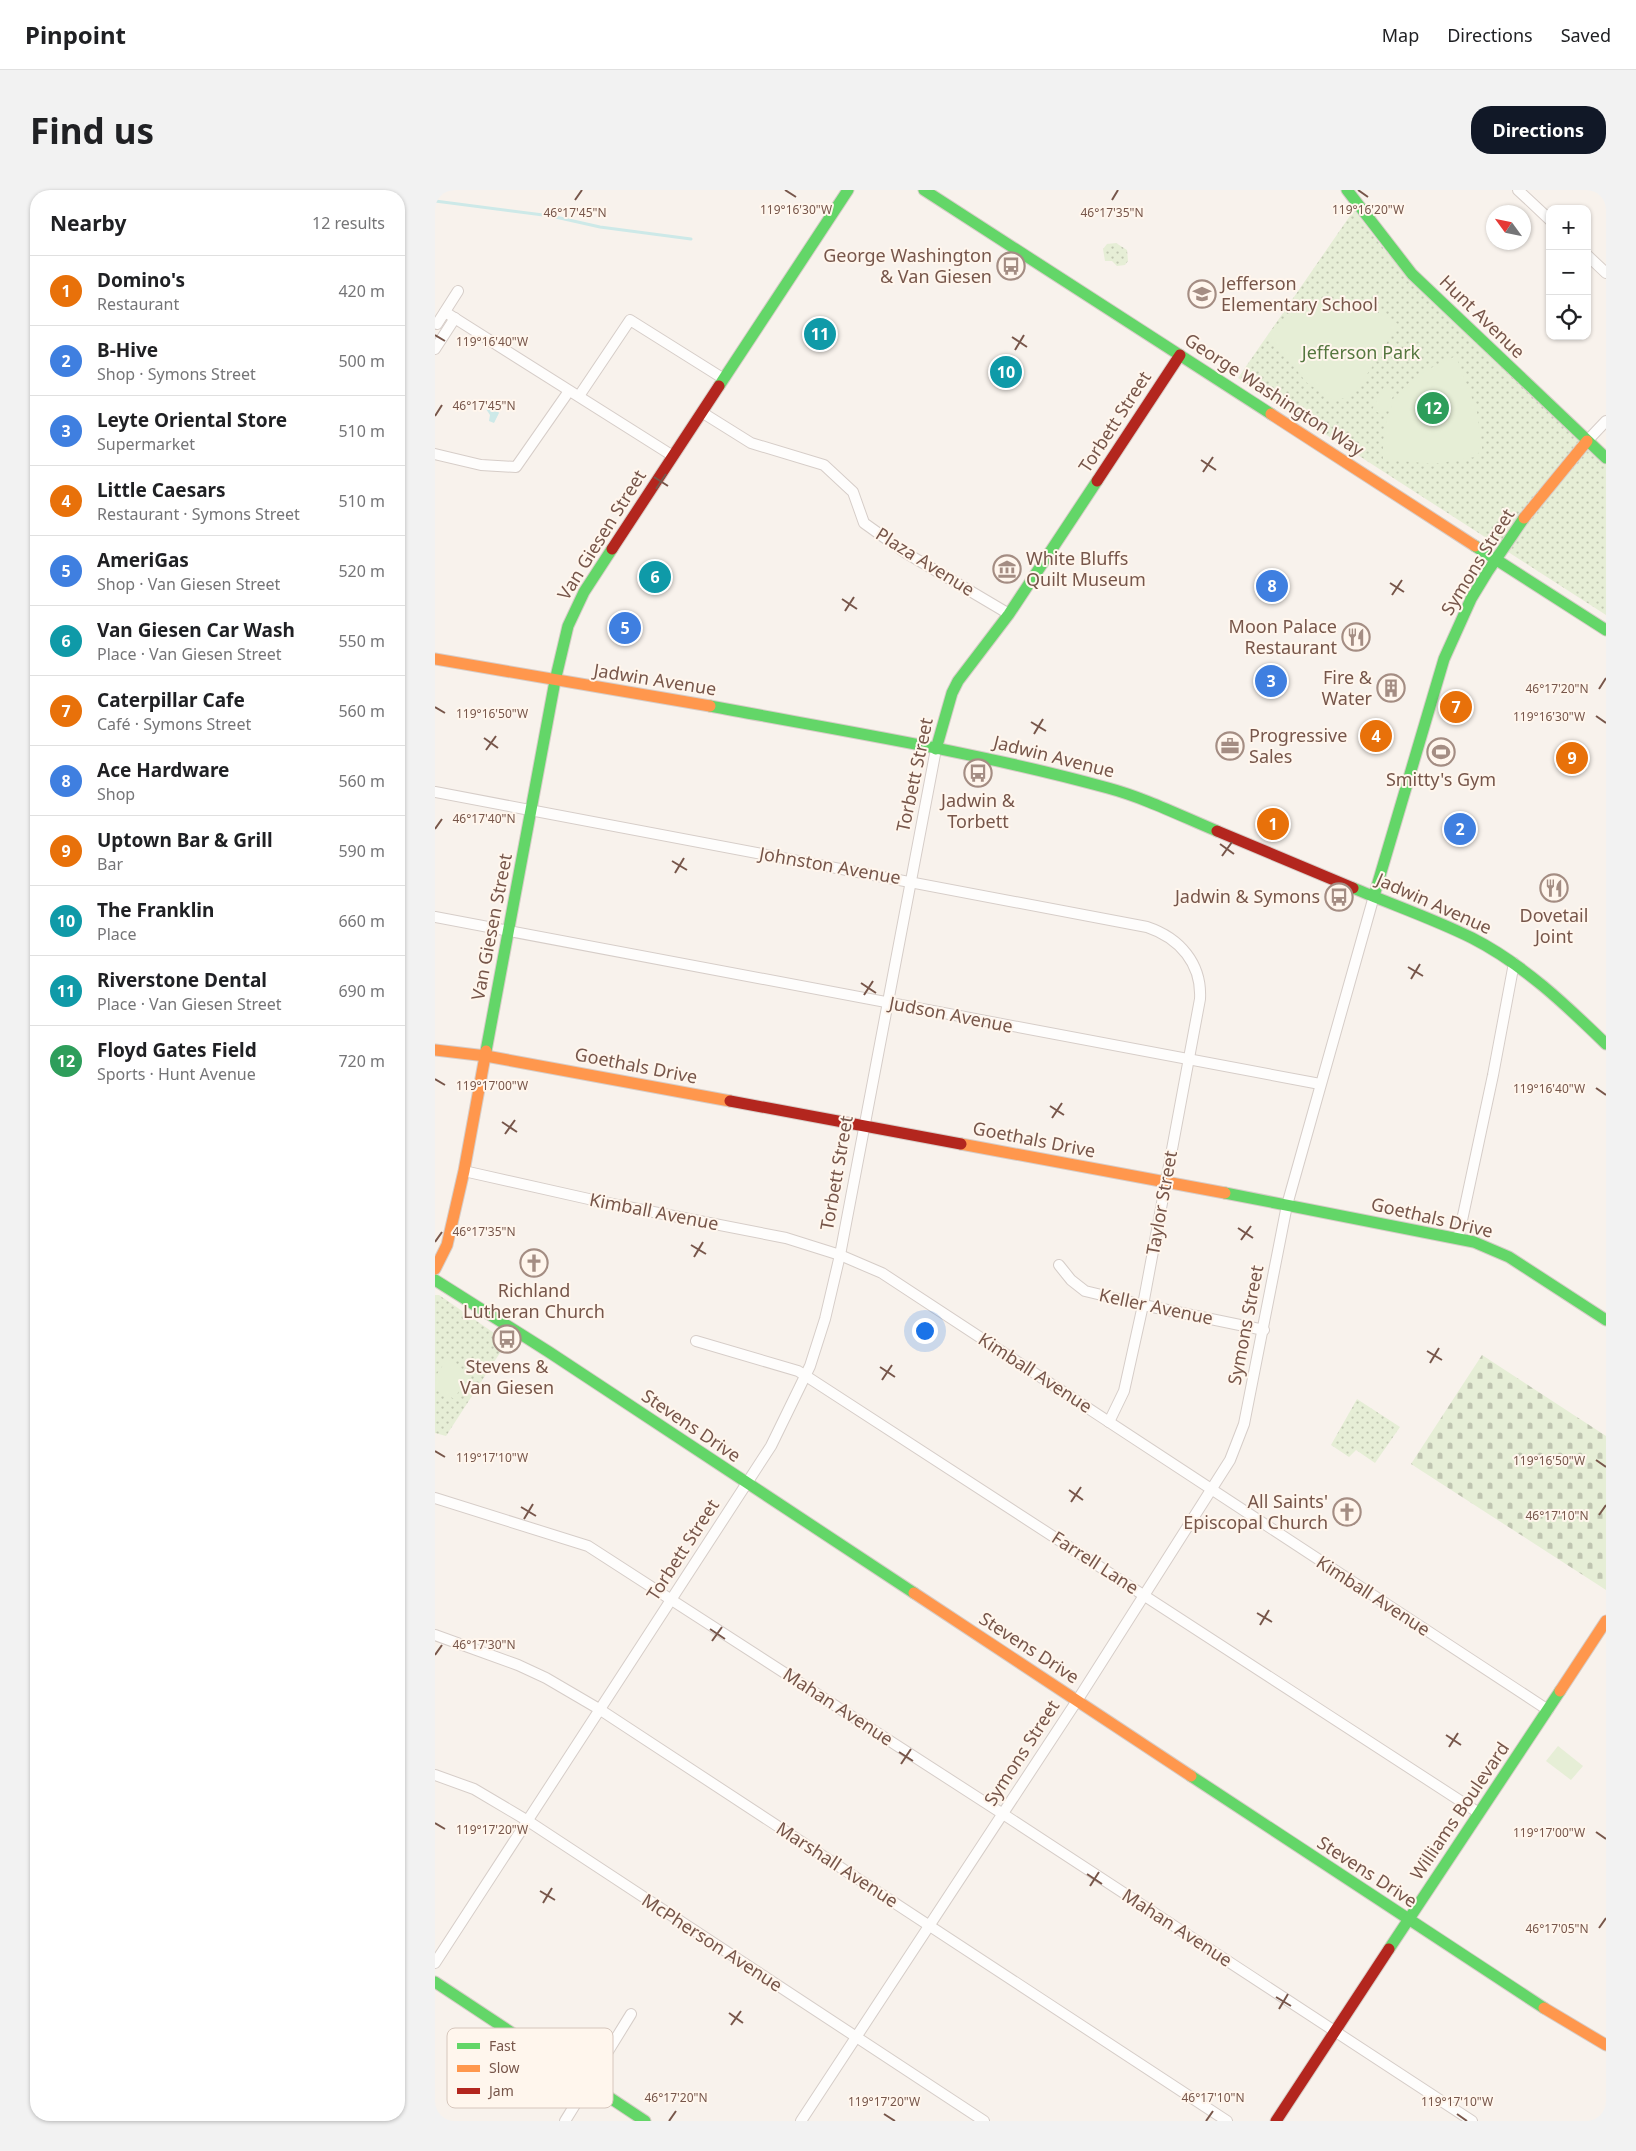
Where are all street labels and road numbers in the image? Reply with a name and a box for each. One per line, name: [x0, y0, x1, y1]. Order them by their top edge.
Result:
street label: Hunt Avenue: [1435, 269, 1531, 363]
street label: George Washington Way: [1180, 327, 1369, 462]
street label: Torbett Street: [1072, 366, 1156, 477]
street label: Van Giesen Street: [551, 464, 651, 604]
street label: Symons Street: [1435, 503, 1520, 619]
street label: Plaza Avenue: [872, 521, 979, 601]
street label: Jadwin Avenue: [590, 657, 718, 701]
street label: Torbett Street: [890, 715, 938, 834]
street label: Jadwin Avenue: [989, 729, 1117, 783]
street label: Johnston Avenue: [756, 840, 903, 889]
street label: Van Giesen Street: [465, 851, 517, 1002]
street label: Jadwin Avenue: [1371, 866, 1496, 939]
street label: Judson Avenue: [885, 990, 1015, 1038]
street label: Goethals Drive: [573, 1041, 700, 1089]
street label: Torbett Street: [814, 1113, 858, 1232]
street label: Goethals Drive: [971, 1115, 1098, 1163]
street label: Taylor Street: [1140, 1148, 1182, 1257]
street label: Kimball Avenue: [588, 1187, 721, 1235]
street label: Goethals Drive: [1369, 1191, 1495, 1243]
street label: Symons Street: [1222, 1262, 1268, 1387]
street label: Keller Avenue: [1097, 1282, 1215, 1330]
street label: Kimball Avenue: [974, 1326, 1097, 1418]
street label: Stevens Drive: [637, 1383, 746, 1467]
street label: Torbett Street: [640, 1494, 724, 1605]
street label: Farrell Lane: [1048, 1525, 1144, 1599]
street label: Kimball Avenue: [1312, 1549, 1435, 1641]
street label: Stevens Drive: [975, 1606, 1084, 1688]
street label: Mahan Avenue: [779, 1662, 898, 1751]
street label: Symons Street: [978, 1695, 1065, 1810]
street label: Williams Boulevard: [1404, 1737, 1514, 1884]
street label: Marshall Avenue: [772, 1816, 903, 1913]
street label: Stevens Drive: [1313, 1830, 1422, 1912]
street label: Mahan Avenue: [1118, 1883, 1237, 1972]
street label: McPherson Avenue: [638, 1888, 787, 1997]

